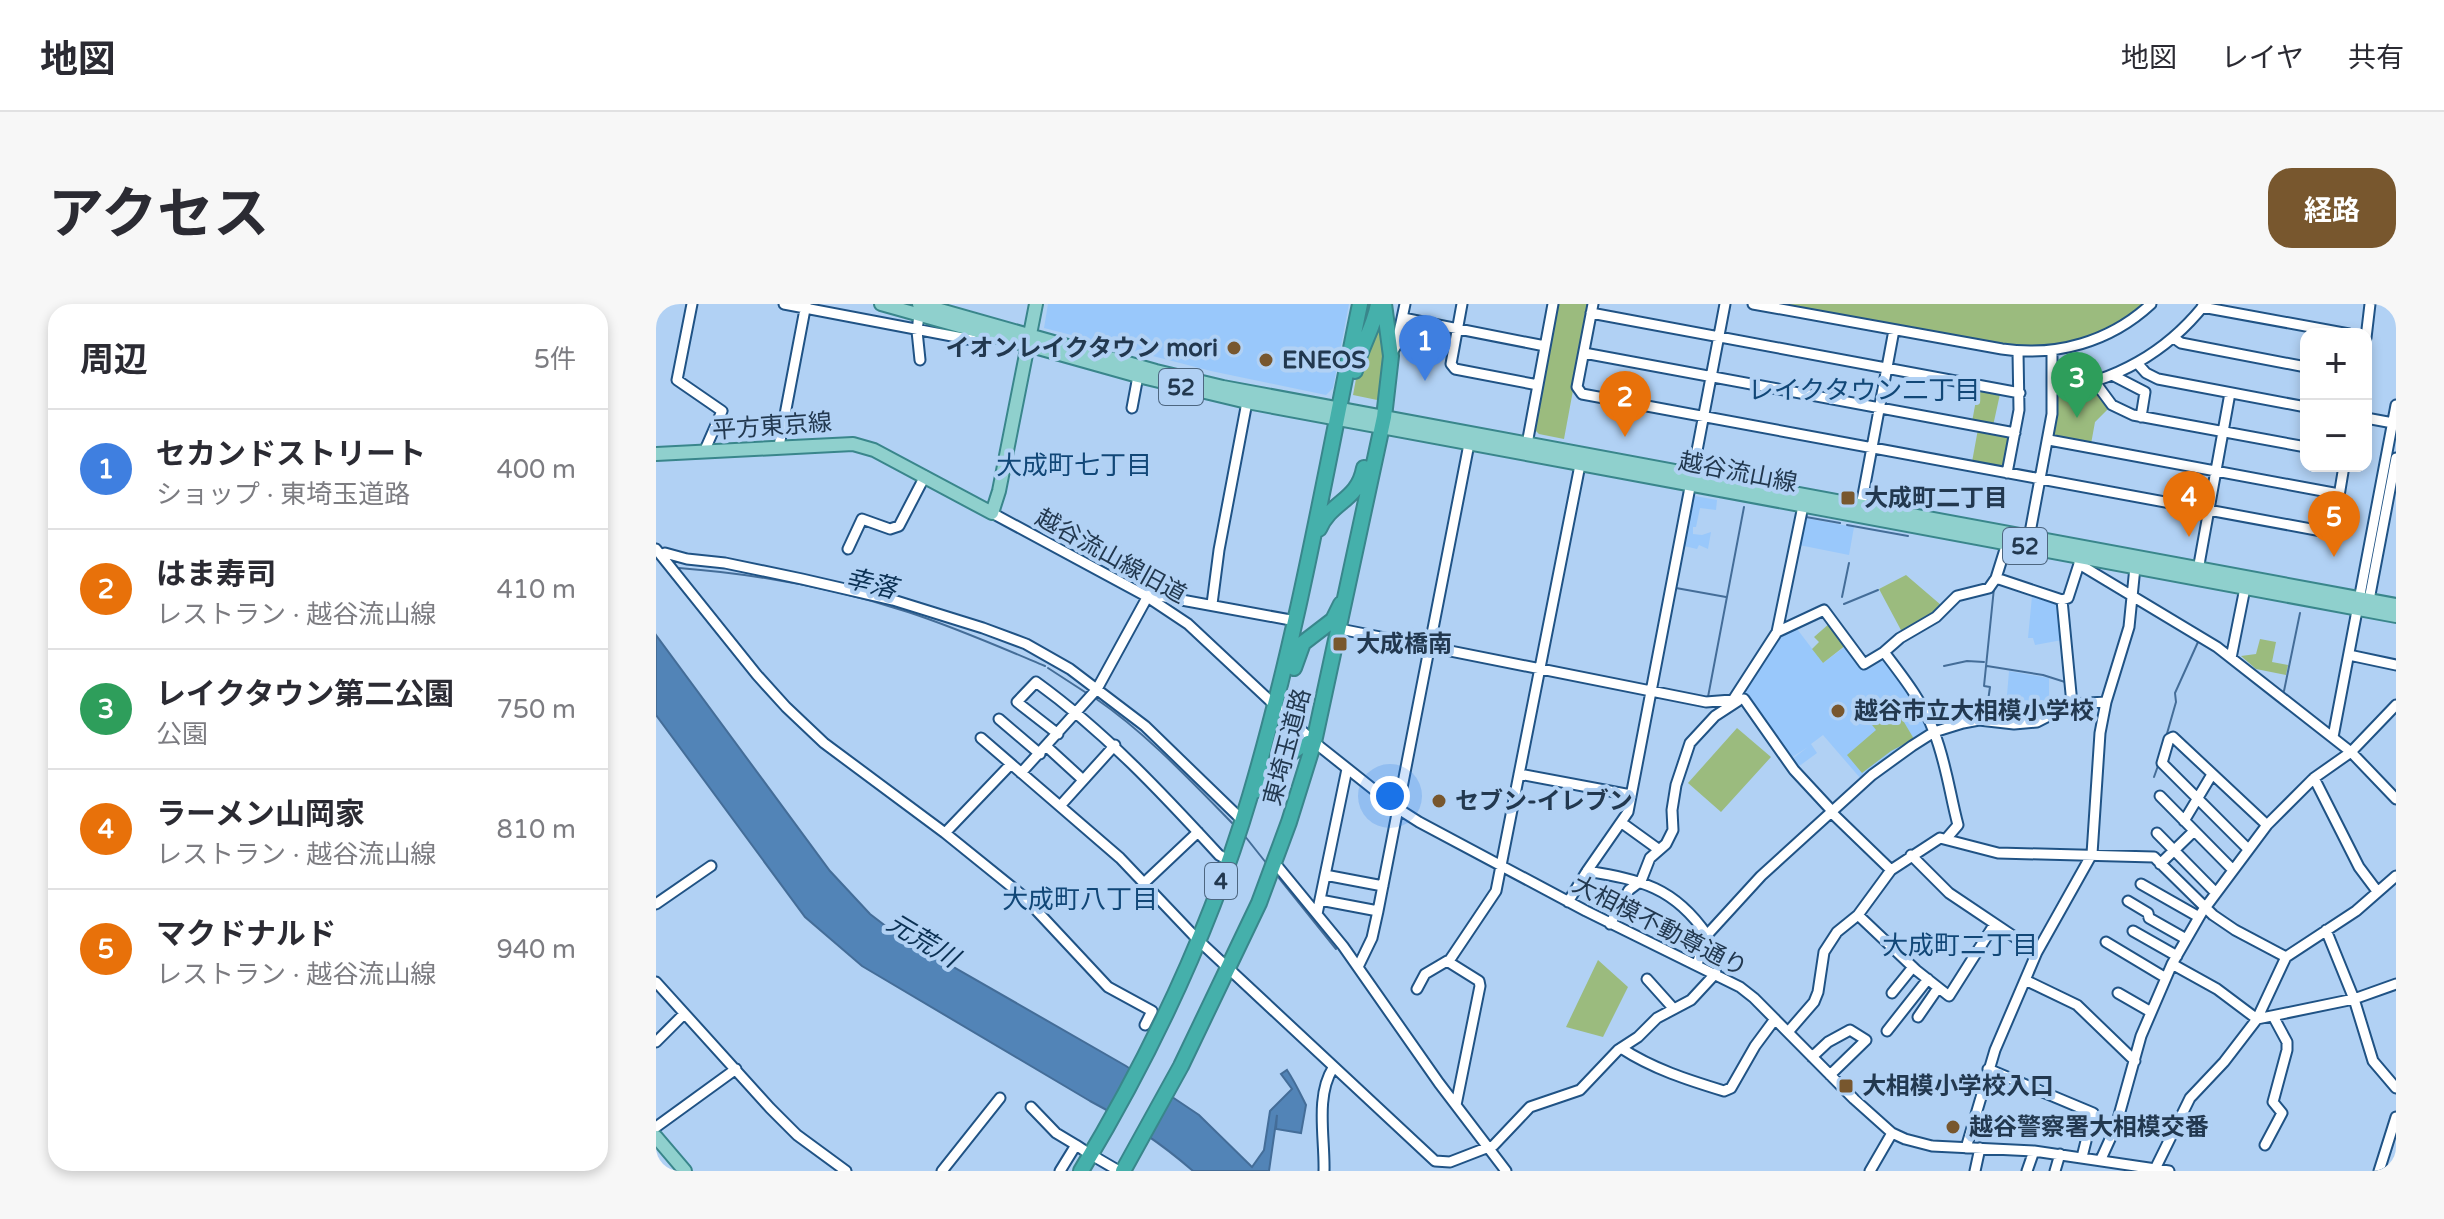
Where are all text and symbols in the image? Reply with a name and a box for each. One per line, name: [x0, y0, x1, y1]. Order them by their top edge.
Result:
text: 地図: [40, 37, 116, 83]
text: 地図: [2121, 41, 2177, 75]
text: レイヤ: [2221, 41, 2304, 75]
text: 共有: [2348, 41, 2404, 75]
button: 経路: [2268, 168, 2396, 248]
text: アクセス: [48, 182, 269, 249]
pin: 1: [1399, 315, 1451, 381]
map controls: [2300, 328, 2372, 472]
button: +: [2300, 328, 2372, 400]
place label: イオンレイクタウン mori: [945, 334, 1218, 363]
marker: イオンレイクタウン mori: [1225, 339, 1243, 357]
text: 周辺: [80, 340, 148, 381]
text: 5件: [534, 344, 576, 375]
place label: ENEOS: [1282, 346, 1366, 375]
marker: ENEOS: [1257, 351, 1275, 369]
pin: 3: [2051, 352, 2103, 418]
road number: 52: [1159, 369, 1203, 405]
pin: 2: [1599, 371, 1651, 437]
district label: レイクタウン二丁目: [1748, 375, 1980, 406]
button: −: [2300, 400, 2372, 472]
street label: 平方東京線: [711, 408, 833, 445]
text: セカンドストリート: [156, 436, 426, 473]
street label: 越谷流山線: [1676, 447, 1800, 498]
district label: 大成町七丁目: [996, 450, 1152, 481]
text: 1: [98, 454, 114, 485]
text: 400 m: [496, 454, 576, 485]
pin: 4: [2163, 471, 2215, 537]
text: ショップ · 東埼玉道路: [156, 479, 410, 510]
place label: 大成町二丁目: [1864, 484, 2008, 513]
marker: 大成町二丁目: [1839, 489, 1857, 507]
pin: 5: [2308, 491, 2360, 557]
street label: 越谷流山線旧道: [1030, 503, 1191, 610]
road number: 52: [2003, 528, 2047, 564]
text: はま寿司: [156, 556, 276, 593]
water label: 幸落: [842, 562, 904, 606]
text: 2: [98, 574, 114, 605]
text: 410 m: [496, 574, 576, 605]
text: レストラン · 越谷流山線: [156, 599, 436, 630]
place label: 大成橋南: [1356, 630, 1452, 659]
marker: 大成橋南: [1331, 635, 1349, 653]
text: レイクタウン第二公園: [156, 676, 454, 713]
street label: 東埼玉道路: [1258, 685, 1317, 809]
text: 3: [98, 694, 114, 725]
text: 750 m: [496, 694, 576, 725]
place label: 越谷市立大相模小学校: [1854, 697, 2094, 726]
marker: 越谷市立大相模小学校: [1829, 702, 1847, 720]
text: 公園: [156, 719, 208, 750]
your location: [1370, 776, 1410, 816]
place label: セブン-イレブン: [1455, 787, 1633, 816]
marker: セブン-イレブン: [1430, 792, 1448, 810]
text: ラーメン山岡家: [156, 796, 365, 833]
text: 4: [98, 814, 114, 845]
text: 810 m: [496, 814, 576, 845]
text: レストラン · 越谷流山線: [156, 839, 436, 870]
road number: 4: [1205, 863, 1237, 899]
street label: 大相模不動尊通り: [1568, 870, 1752, 983]
district label: 大成町八丁目: [1002, 884, 1158, 915]
water label: 元荒川: [881, 907, 967, 975]
text: マクドナルド: [156, 916, 336, 953]
district label: 大成町二丁目: [1882, 930, 2038, 961]
text: 5: [98, 934, 114, 965]
text: 940 m: [496, 934, 576, 965]
text: レストラン · 越谷流山線: [156, 959, 436, 990]
place label: 大相模小学校入口: [1862, 1072, 2054, 1101]
marker: 大相模小学校入口: [1837, 1077, 1855, 1095]
place label: 越谷警察署大相模交番: [1969, 1113, 2209, 1142]
marker: 越谷警察署大相模交番: [1944, 1118, 1962, 1136]

